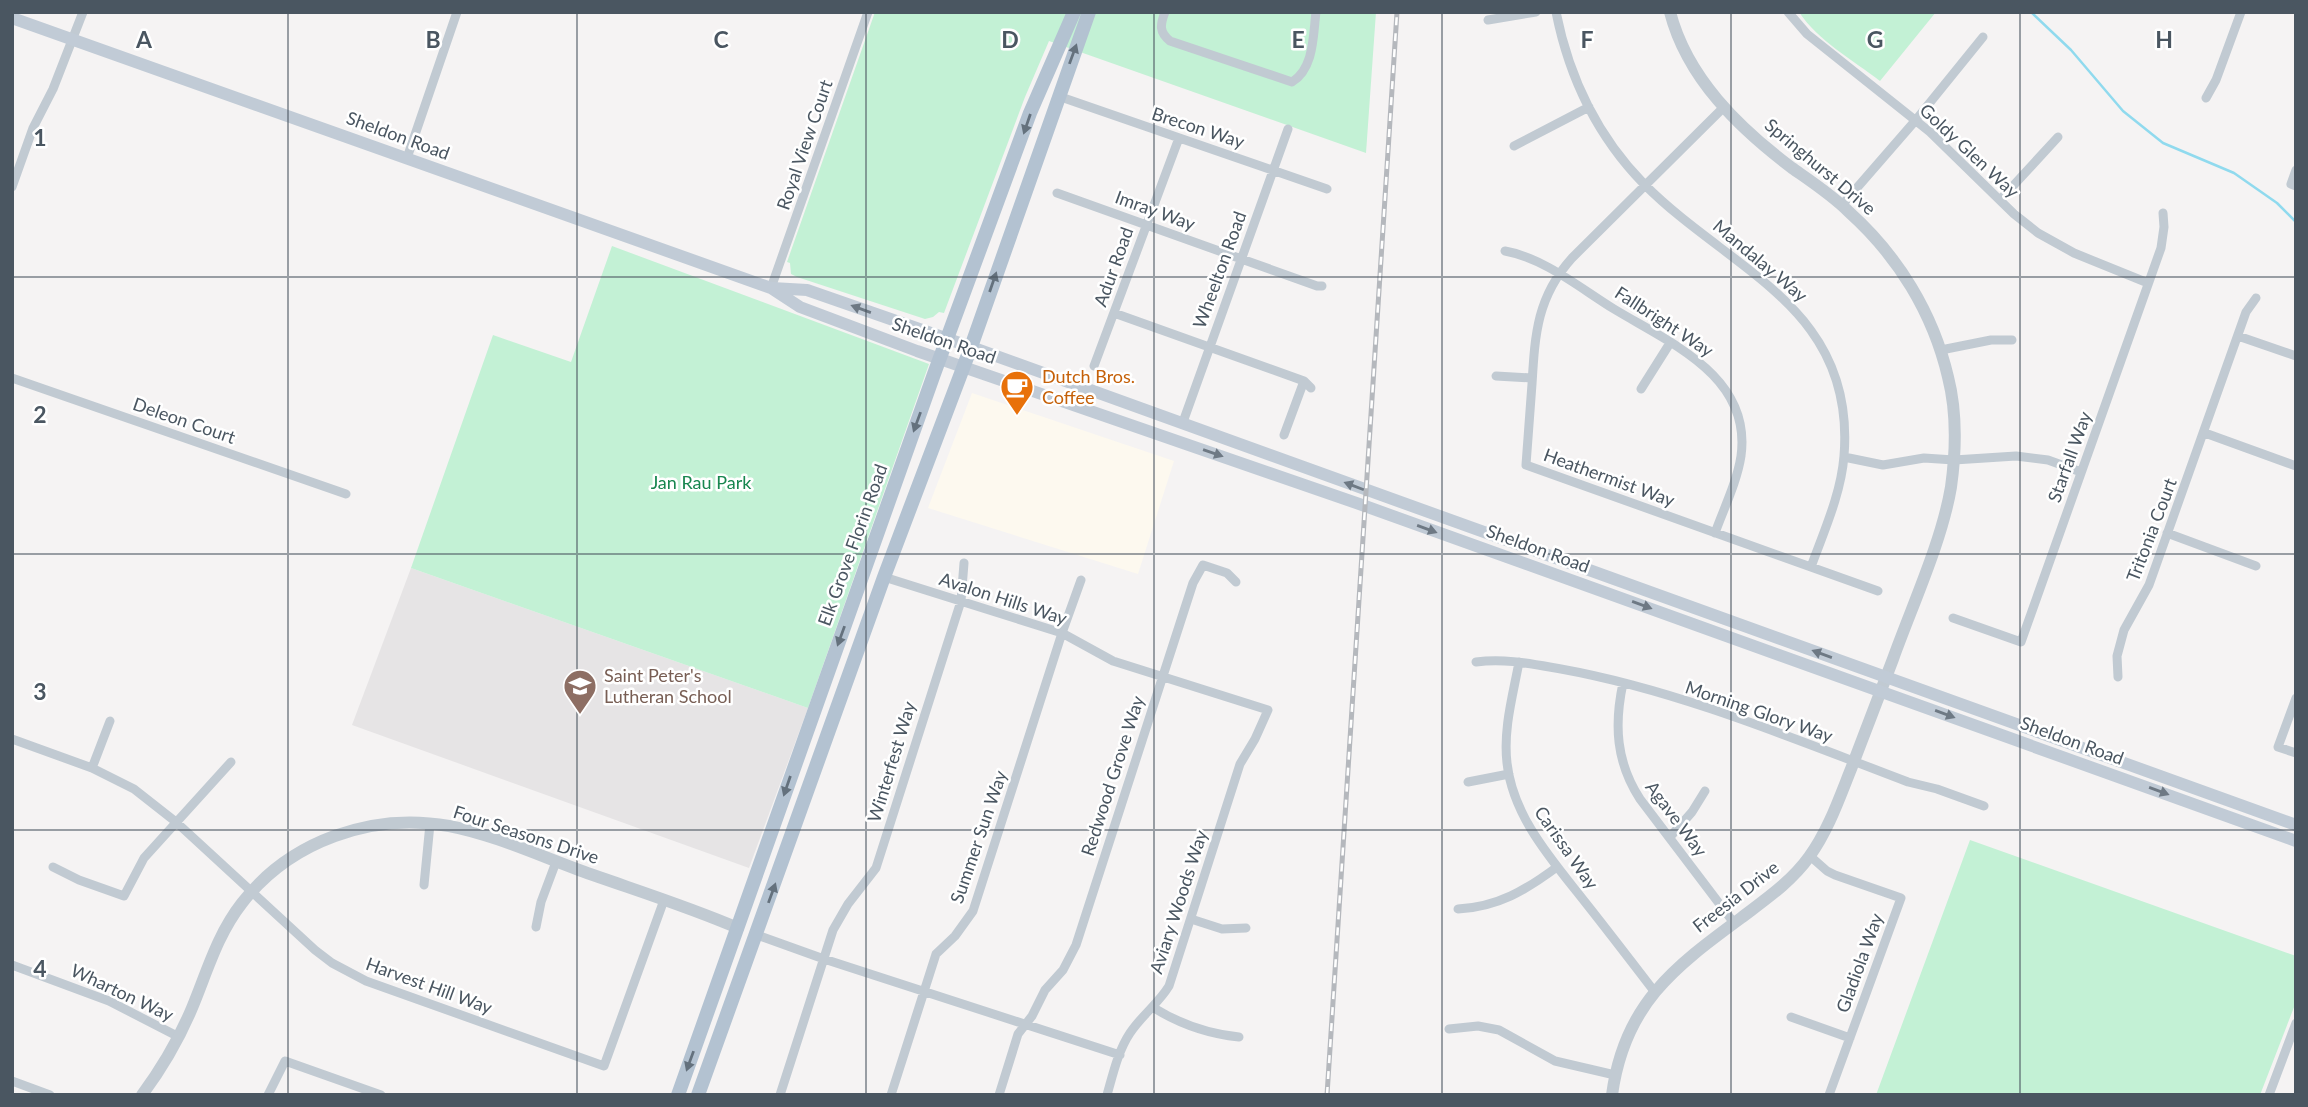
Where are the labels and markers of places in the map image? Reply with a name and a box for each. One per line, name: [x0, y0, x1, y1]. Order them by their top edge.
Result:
place label: Dutch Bros. Coffee: [1042, 365, 1135, 408]
cafe icon: Dutch Bros. Coffee: [998, 368, 1036, 417]
place label: Saint Peter's Lutheran School: [604, 664, 732, 707]
school or university icon: Saint Peter's Lutheran School: [561, 667, 599, 716]

